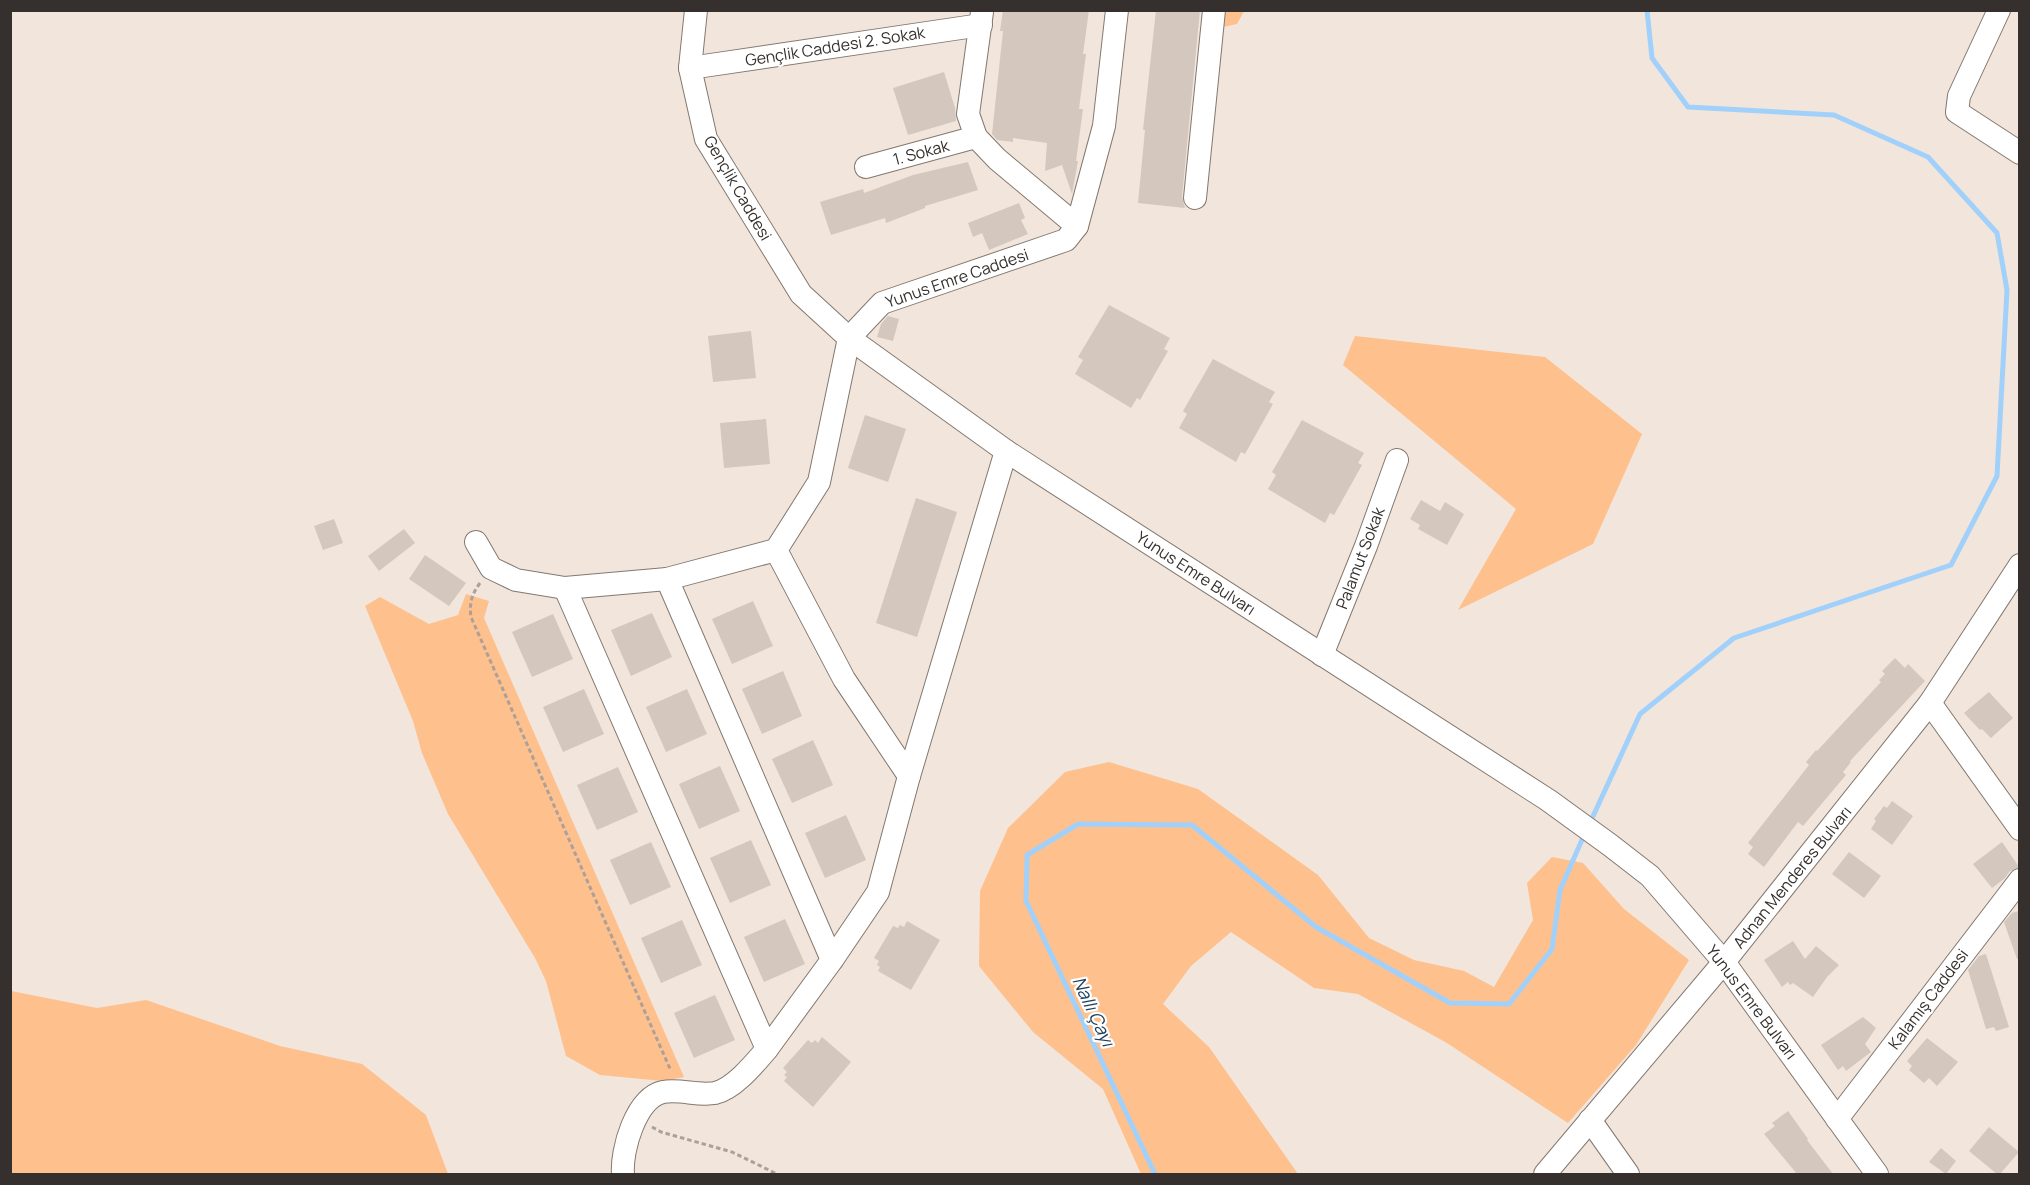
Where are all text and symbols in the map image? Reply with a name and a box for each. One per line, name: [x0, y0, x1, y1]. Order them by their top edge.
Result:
street label: Gençlik Caddesi 2. Sokak: [744, 21, 927, 71]
street label: Gençlik Caddesi: [699, 131, 777, 245]
street label: 1. Sokak: [891, 134, 952, 170]
street label: Yunus Emre Caddesi: [883, 243, 1031, 313]
street label: Palamut Sokak: [1330, 503, 1390, 612]
street label: Yunus Emre Bulvarı: [1132, 526, 1260, 620]
street label: Adnan Menderes Bulvarı: [1728, 801, 1856, 953]
street label: Yunus Emre Bulvarı: [1702, 940, 1802, 1064]
street label: Kalamış Caddesi: [1883, 944, 1973, 1054]
water label: Nallı Çayı: [1067, 972, 1121, 1051]

